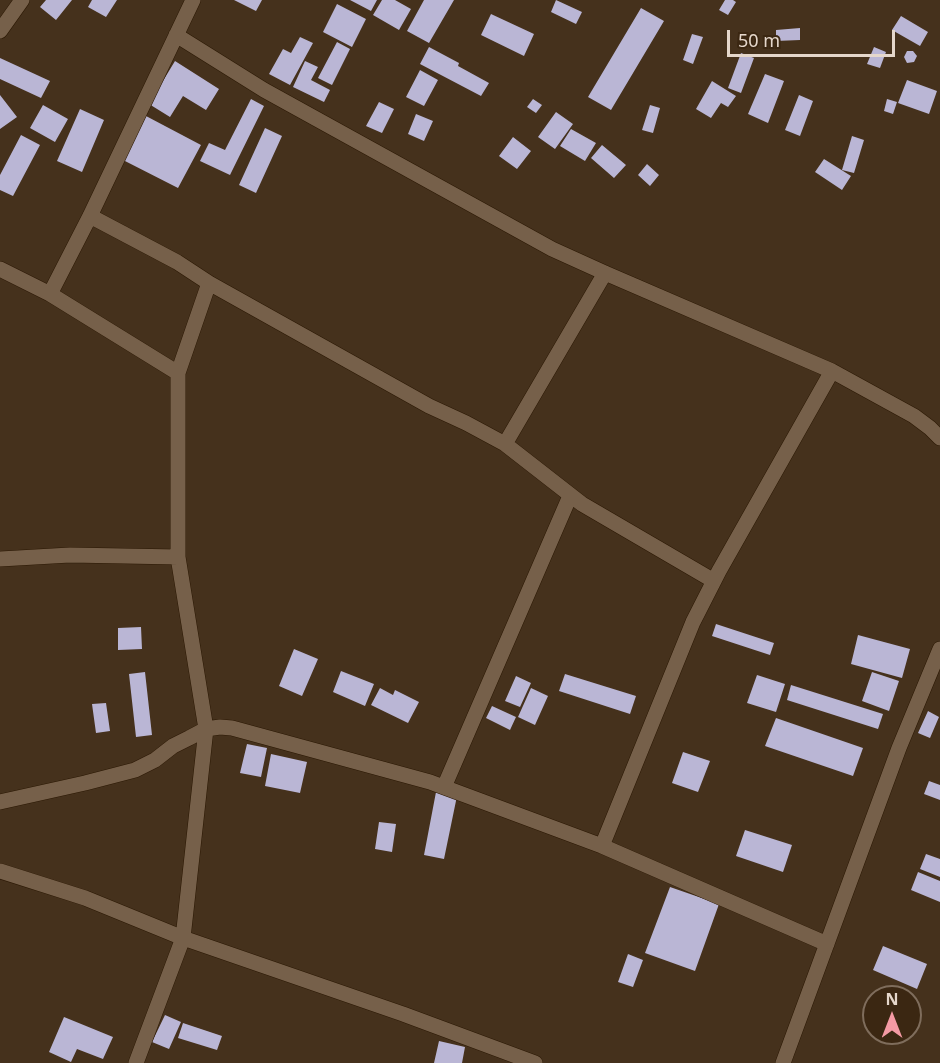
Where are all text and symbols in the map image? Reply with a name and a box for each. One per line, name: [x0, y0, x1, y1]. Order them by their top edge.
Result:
scale bar: [730, 18, 898, 56]
text: 50 m: [738, 28, 780, 52]
north arrow: [862, 985, 922, 1045]
text: N: [885, 988, 899, 1010]

